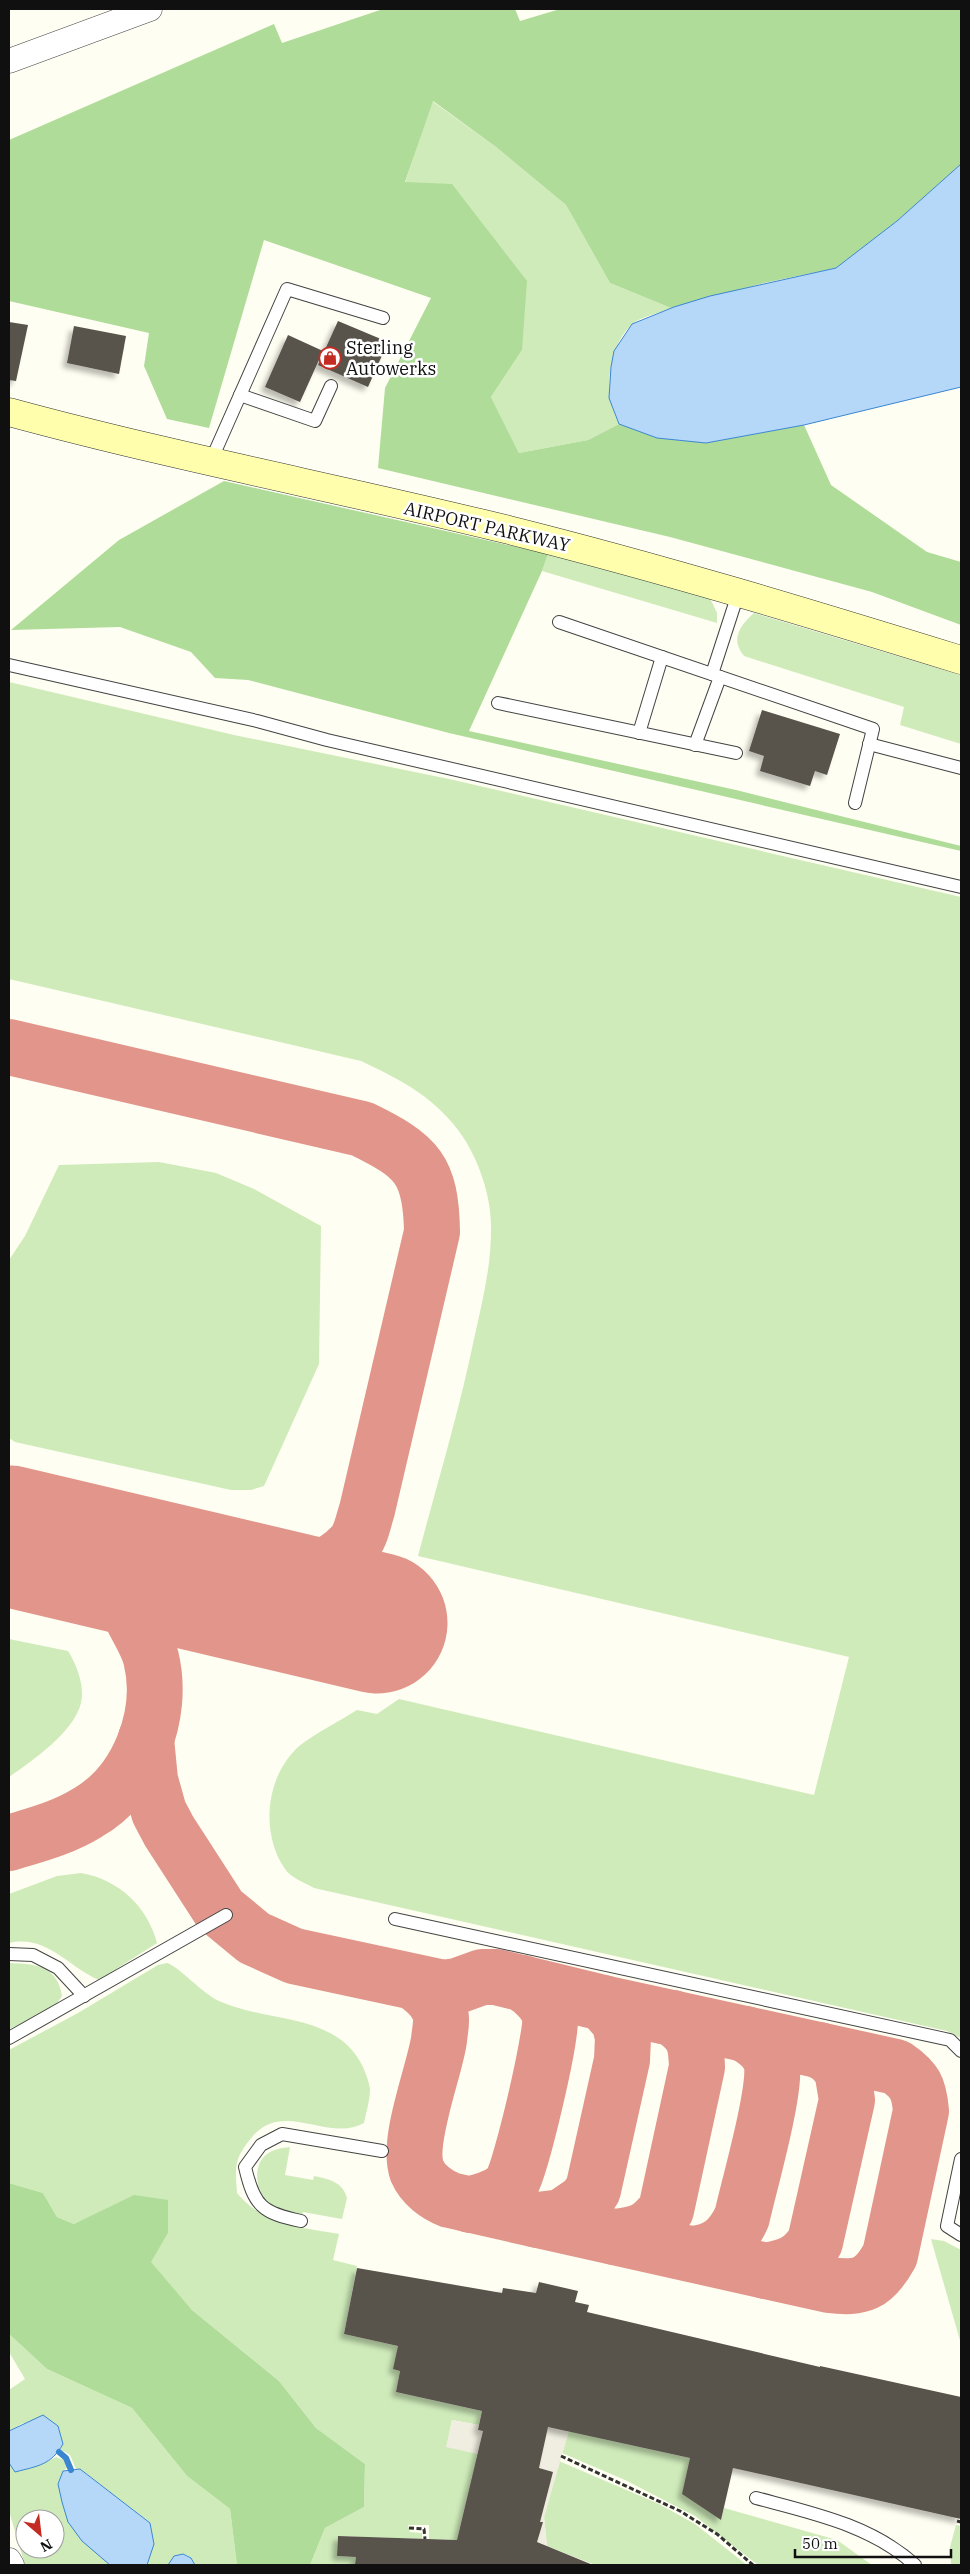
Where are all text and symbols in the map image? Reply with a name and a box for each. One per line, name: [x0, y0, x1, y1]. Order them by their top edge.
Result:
place label: Sterling Autowerks: [346, 336, 436, 380]
shop icon: Sterling Autowerks: [318, 346, 342, 370]
street label: AIRPORT PARKWAY: [402, 496, 573, 557]
north arrow: [15, 2509, 65, 2559]
scale bar: [795, 2526, 951, 2558]
text: 50 m: [802, 2534, 838, 2553]
text: N: [37, 2535, 55, 2556]

